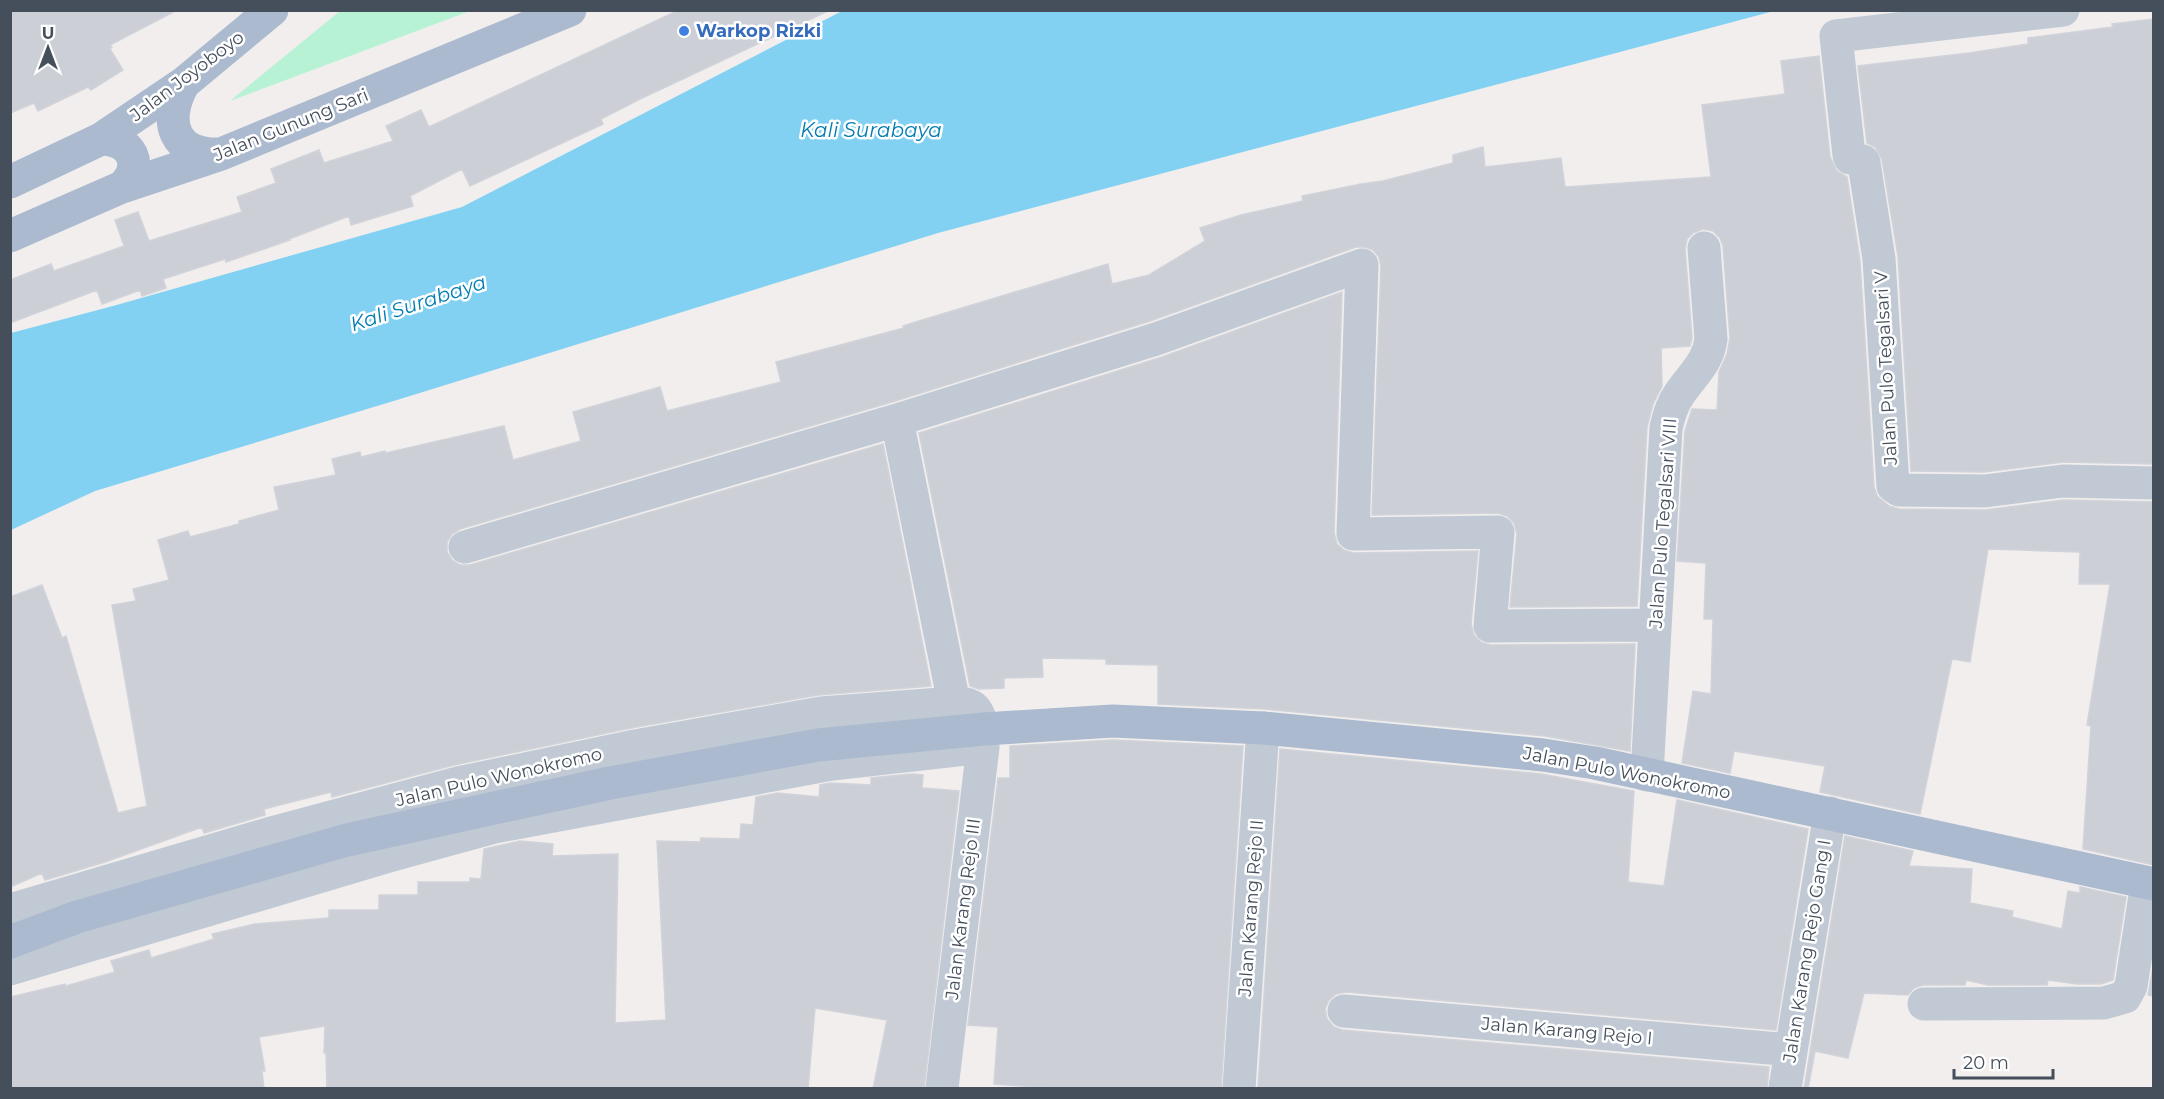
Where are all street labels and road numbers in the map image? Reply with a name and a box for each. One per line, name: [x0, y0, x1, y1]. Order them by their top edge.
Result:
street label: Jalan Joyoboyo: [125, 26, 248, 127]
street label: Jalan Gunung Sari: [209, 84, 372, 166]
street label: Jalan Pulo Tegalsari V: [1870, 270, 1902, 467]
street label: Jalan Pulo Tegalsari VIII: [1645, 417, 1681, 630]
street label: Jalan Pulo Wonokromo: [1520, 742, 1733, 804]
street label: Jalan Pulo Wonokromo: [393, 743, 604, 812]
street label: Jalan Karang Rejo III: [941, 817, 985, 1002]
street label: Jalan Karang Rejo II: [1234, 819, 1268, 998]
street label: Jalan Karang Rejo Gang I: [1778, 838, 1835, 1065]
street label: Jalan Karang Rejo I: [1480, 1012, 1653, 1049]

